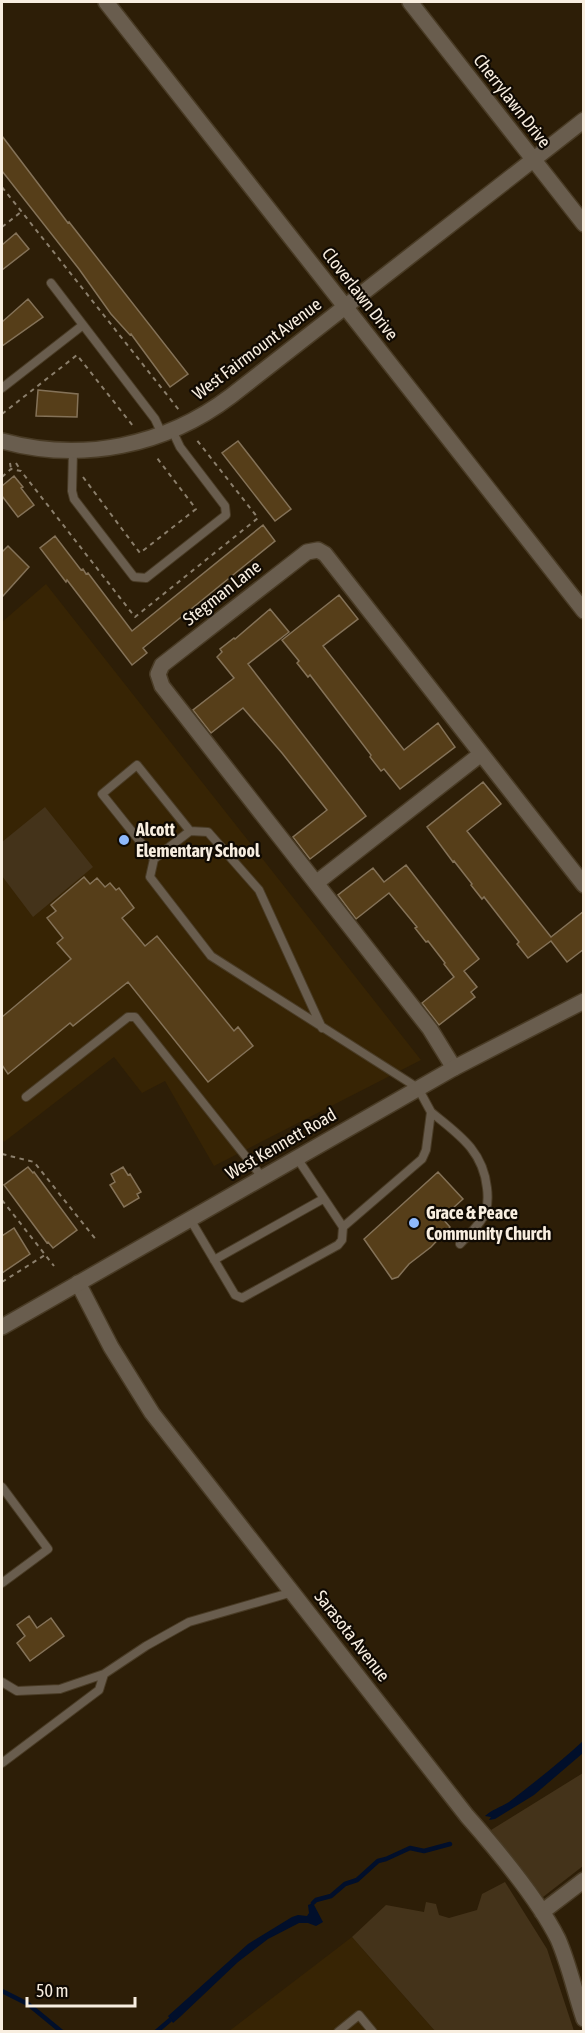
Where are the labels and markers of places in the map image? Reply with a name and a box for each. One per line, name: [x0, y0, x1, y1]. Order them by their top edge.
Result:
place label: Alcott Elementary School: [135, 819, 260, 861]
marker: Alcott Elementary School: [117, 833, 131, 847]
place label: Grace & Peace Community Church: [426, 1202, 552, 1244]
marker: Grace & Peace Community Church: [407, 1216, 421, 1230]

